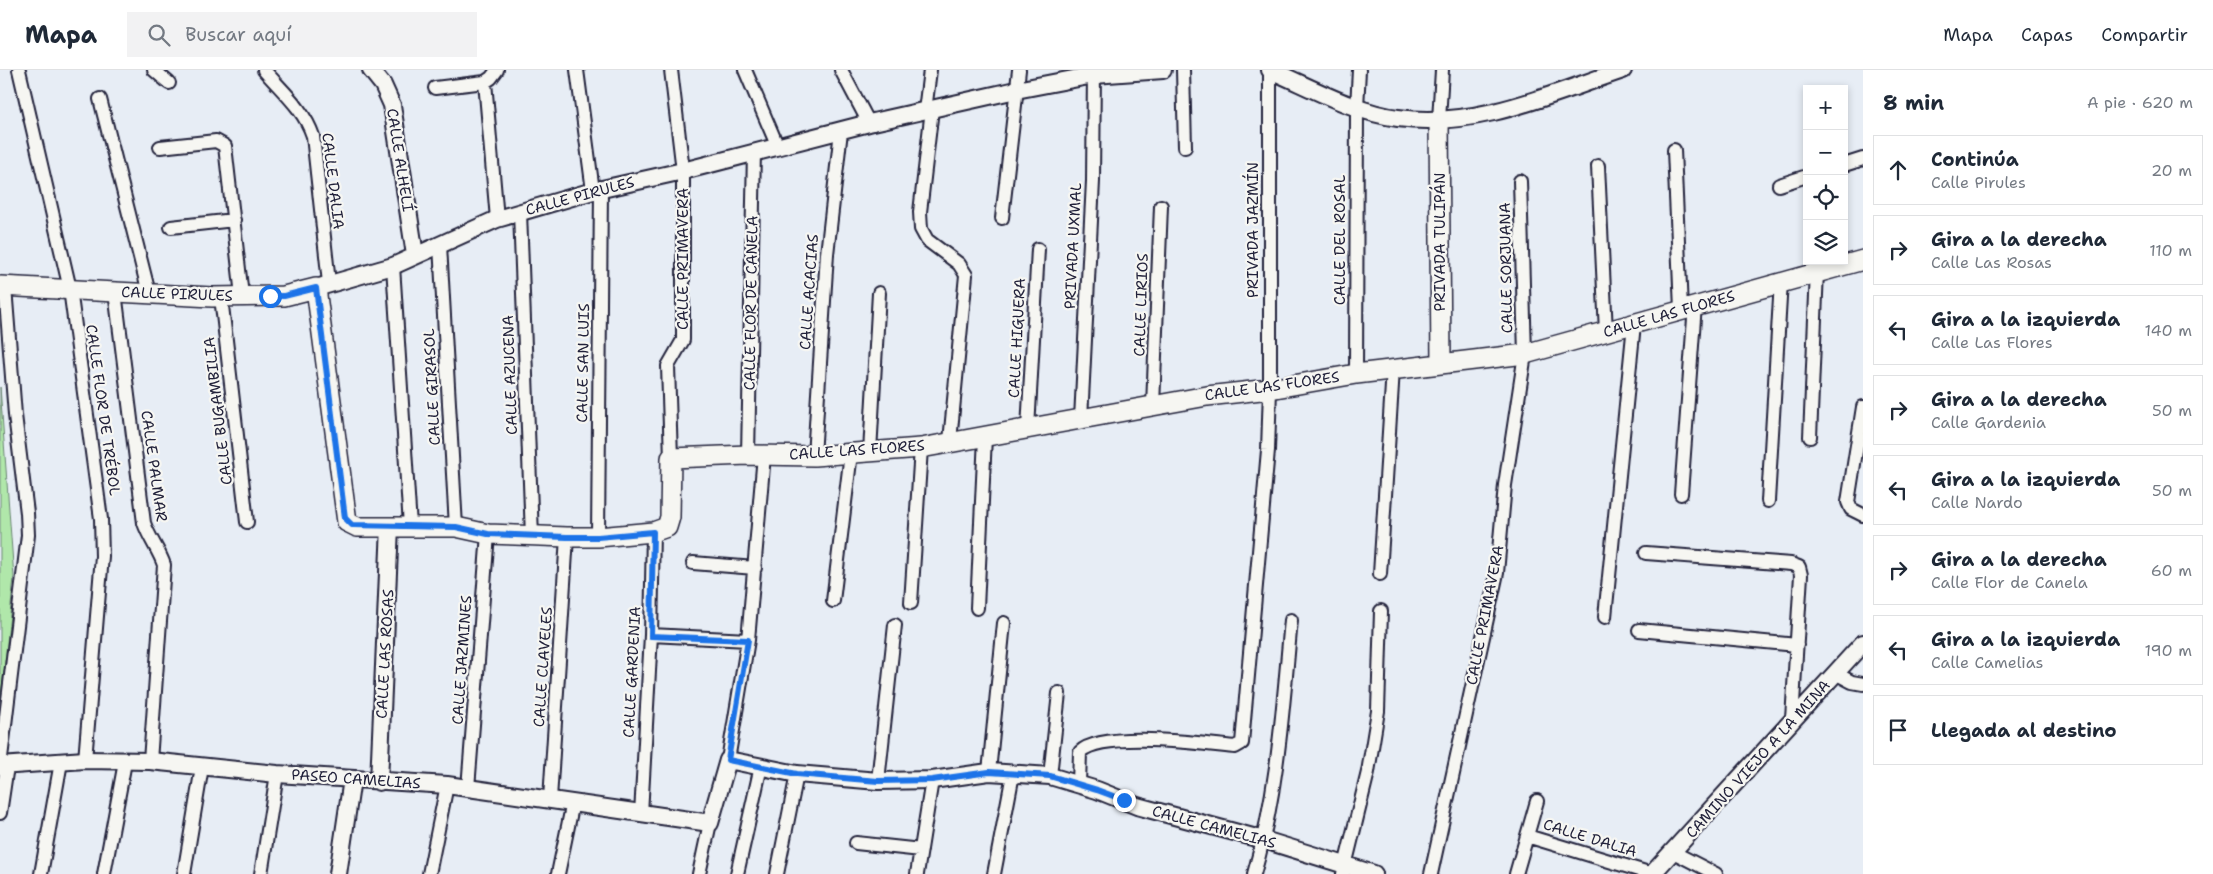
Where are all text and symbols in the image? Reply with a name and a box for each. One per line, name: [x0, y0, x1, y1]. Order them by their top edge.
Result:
search box: [127, 12, 477, 57]
text: Mapa: [25, 19, 97, 51]
icon: search: [145, 21, 173, 49]
text: Buscar aquí: [185, 22, 292, 47]
text: Mapa: [1943, 23, 1993, 47]
text: Capas: [2021, 23, 2073, 47]
text: Compartir: [2101, 23, 2188, 47]
map controls: [1803, 85, 1848, 265]
button: +: [1803, 85, 1848, 130]
text: 8 min: [1883, 89, 1944, 117]
text: A pie · 620 m: [2087, 92, 2193, 113]
street label: CALLE ALHELÍ: [382, 107, 419, 213]
button: −: [1803, 130, 1848, 175]
street label: CALLE DALIA: [317, 132, 349, 230]
text: Continúa: [1931, 147, 2019, 172]
icon: ahead: [1884, 156, 1912, 184]
text: 20 m: [2151, 160, 2192, 181]
street label: PRIVADA JAZMÍN: [1242, 162, 1263, 298]
street label: CALLE PIRULES: [523, 172, 637, 220]
text: Calle Pirules: [1931, 172, 2026, 193]
street label: PRIVADA TULIPÁN: [1429, 173, 1450, 311]
street label: CALLE DEL ROSAL: [1330, 175, 1350, 305]
button: locate: [1803, 175, 1848, 220]
street label: PRIVADA UXMAL: [1060, 182, 1086, 310]
street label: CALLE PRIMAVERA: [673, 188, 693, 330]
street label: CALLE SORJUANA: [1495, 202, 1517, 334]
street label: CALLE FLOR DE CANELA: [739, 215, 763, 391]
button: layers: [1803, 220, 1848, 265]
text: Gira a la derecha: [1931, 227, 2107, 252]
street label: CALLE ACACIAS: [795, 233, 823, 351]
icon: right: [1884, 236, 1912, 264]
text: 110 m: [2149, 240, 2192, 261]
text: Calle Las Rosas: [1931, 252, 2052, 273]
street label: CALLE LIRIOS: [1129, 253, 1153, 357]
street label: CALLE HIGUERA: [1004, 277, 1030, 398]
street label: CALLE PIRULES: [121, 282, 233, 306]
route start: [259, 285, 282, 308]
street label: CALLE LAS FLORES: [1601, 286, 1737, 342]
street label: CALLE SAN LUIS: [572, 303, 594, 423]
text: Gira a la izquierda: [1931, 307, 2120, 332]
street label: CALLE AZUCENA: [498, 315, 522, 435]
icon: left: [1884, 316, 1912, 344]
text: 140 m: [2145, 320, 2192, 341]
street label: CALLE FLOR DE TRÉBOL: [81, 323, 126, 497]
street label: CALLE GIRASOL: [419, 328, 445, 446]
text: Calle Las Flores: [1931, 332, 2053, 353]
street label: CALLE BUGAMBILIA: [199, 336, 237, 486]
street label: CALLE LAS FLORES: [1203, 367, 1341, 405]
text: Gira a la derecha: [1931, 387, 2107, 412]
icon: right: [1884, 396, 1912, 424]
text: 50 m: [2152, 400, 2192, 421]
street label: CALLE PALMAR: [136, 409, 172, 523]
text: Calle Gardenia: [1931, 412, 2046, 433]
street label: CALLE LAS FLORES: [789, 435, 925, 465]
text: Gira a la izquierda: [1931, 467, 2120, 492]
icon: left: [1884, 476, 1912, 504]
text: 50 m: [2152, 480, 2192, 501]
text: Calle Nardo: [1931, 492, 2023, 513]
street label: CALLE PRIMAVERA: [1462, 543, 1508, 687]
text: Gira a la derecha: [1931, 547, 2107, 572]
icon: right: [1884, 556, 1912, 584]
text: 60 m: [2151, 560, 2192, 581]
text: Calle Flor de Canela: [1931, 572, 2088, 593]
street label: CALLE LAS ROSAS: [372, 589, 398, 719]
street label: CALLE JAZMINES: [447, 595, 477, 725]
street label: CALLE CLAVELES: [529, 606, 557, 728]
street label: CALLE GARDENIA: [619, 606, 645, 738]
text: Gira a la izquierda: [1931, 627, 2120, 652]
icon: left: [1884, 636, 1912, 664]
text: 190 m: [2145, 640, 2192, 661]
text: Calle Camelias: [1931, 652, 2044, 673]
street label: CAMINO VIEJO A LA MINA: [1681, 675, 1835, 842]
icon: arrive: [1884, 716, 1912, 744]
text: Llegada al destino: [1931, 718, 2117, 743]
street label: PASEO CAMELIAS: [291, 764, 421, 794]
route end: [1113, 789, 1136, 812]
street label: CALLE CAMELIAS: [1150, 801, 1278, 853]
street label: CALLE DALIA: [1541, 814, 1639, 862]

